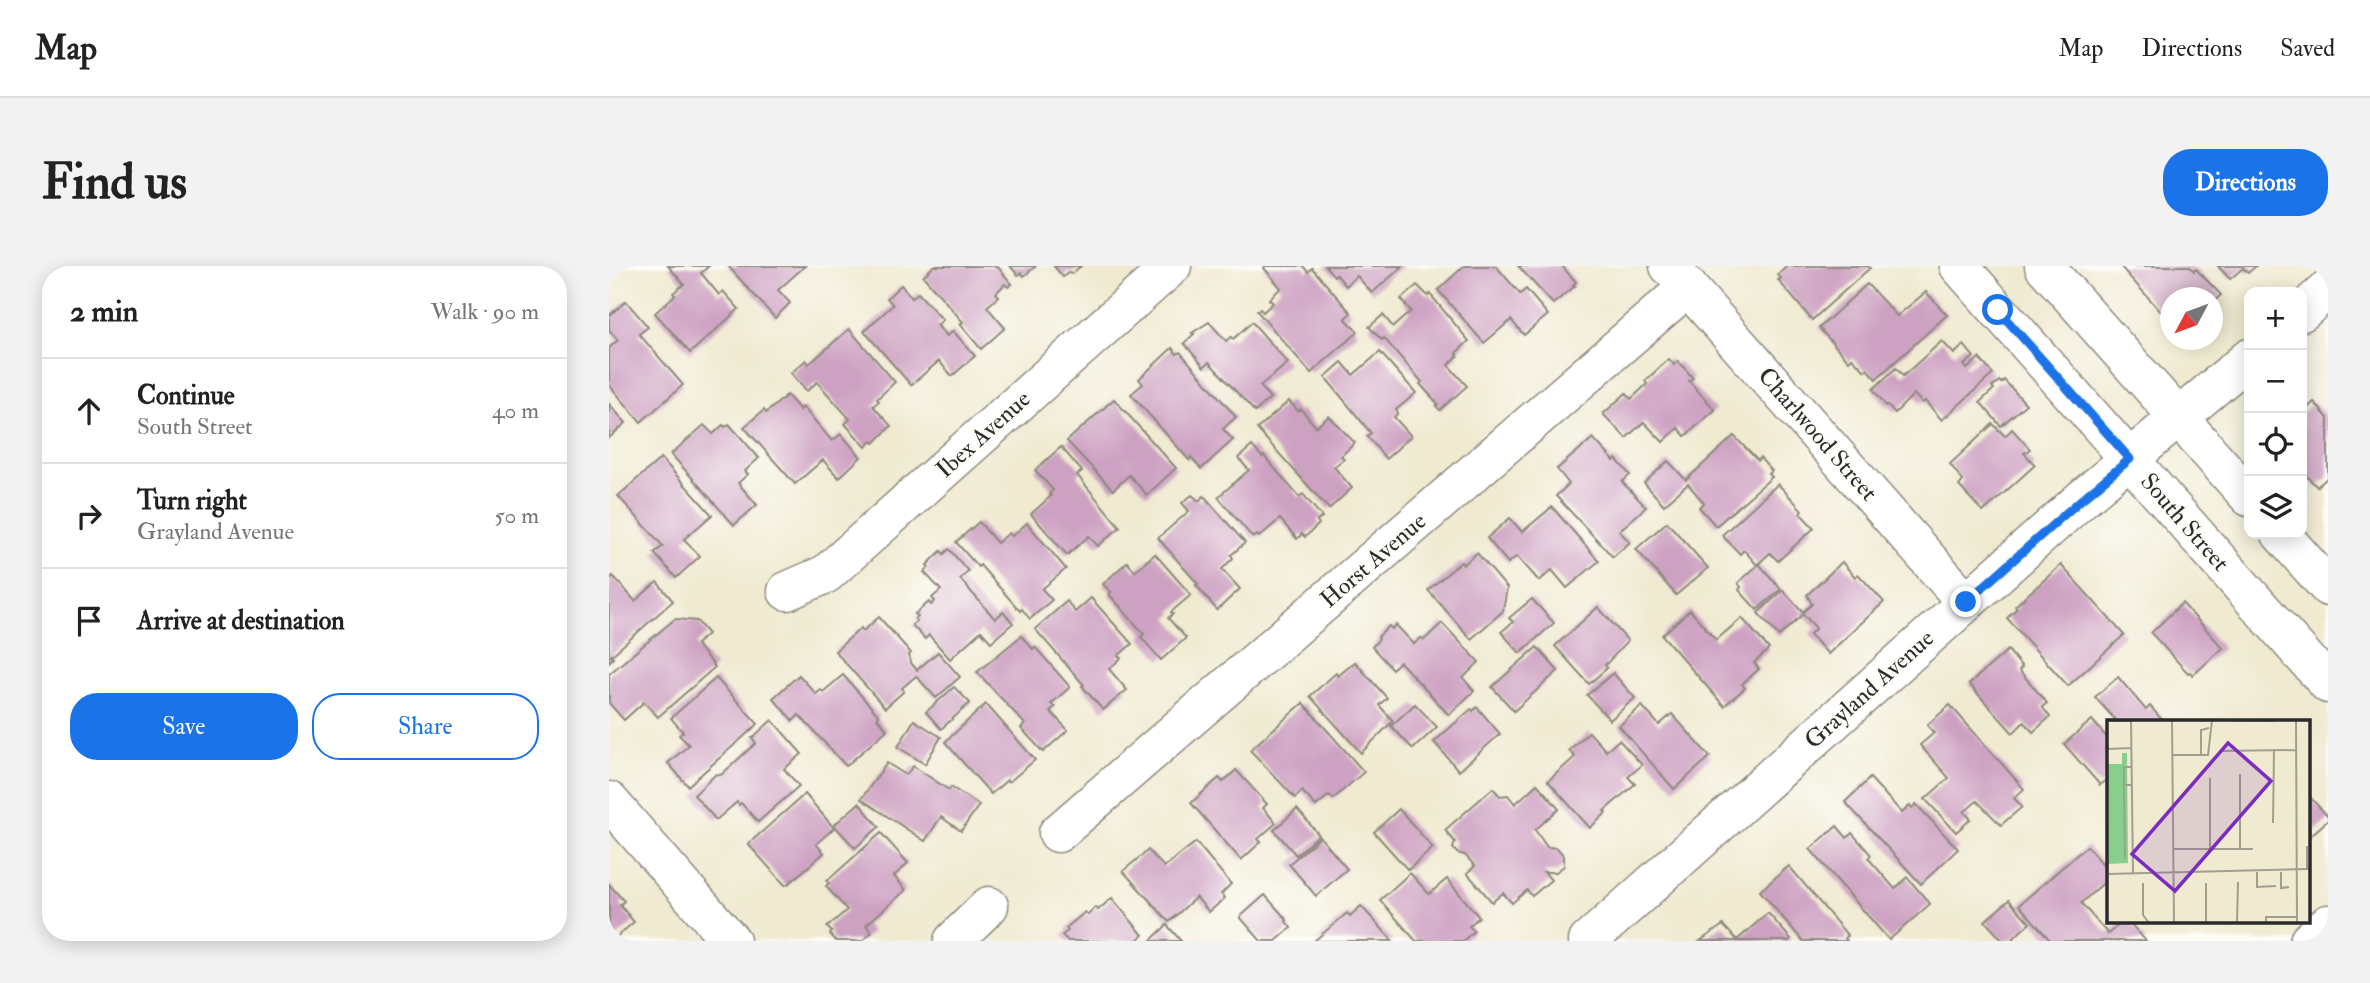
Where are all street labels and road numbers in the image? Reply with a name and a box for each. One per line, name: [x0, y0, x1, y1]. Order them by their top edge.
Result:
street label: Charlwood Street: [1751, 361, 1884, 508]
street label: Ibex Avenue: [930, 384, 1037, 485]
street label: South Street: [2133, 467, 2236, 578]
street label: Horst Avenue: [1314, 506, 1433, 615]
street label: Grayland Avenue: [1798, 623, 1941, 756]

